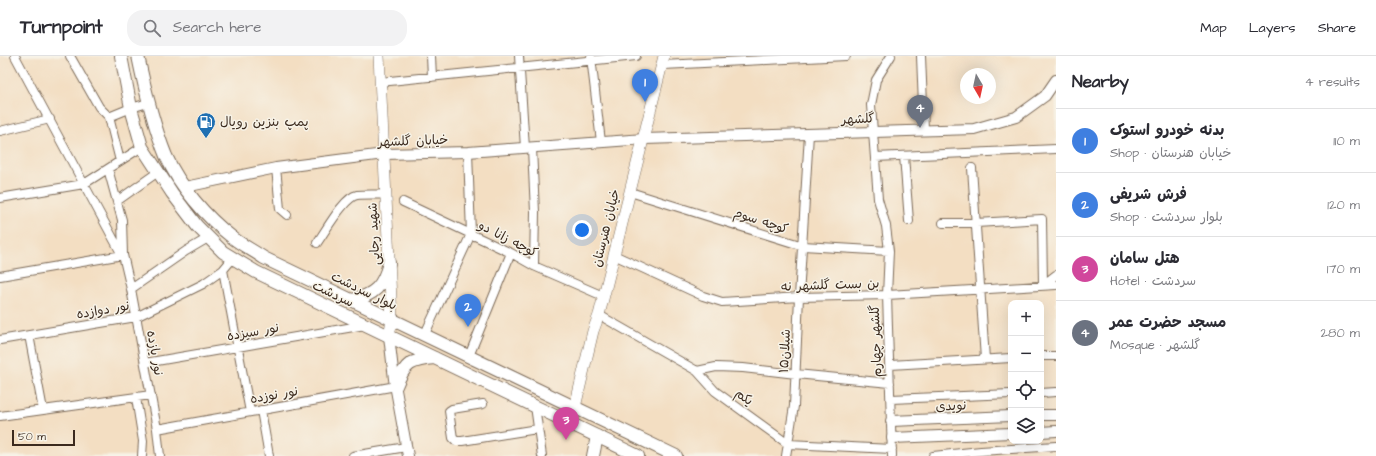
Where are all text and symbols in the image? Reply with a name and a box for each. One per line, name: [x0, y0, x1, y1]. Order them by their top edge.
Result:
search box: [127, 10, 407, 46]
text: Turnpoint: [20, 14, 103, 41]
icon: search: [141, 17, 163, 39]
text: Search here: [173, 17, 261, 38]
text: Map: [1200, 18, 1227, 38]
text: Layers: [1249, 18, 1296, 38]
text: Share: [1318, 18, 1356, 38]
north arrow: [960, 68, 996, 104]
pin: 1: [632, 69, 658, 102]
text: Nearby: [1072, 70, 1129, 94]
text: 4 results: [1305, 73, 1360, 91]
pin: 4: [907, 95, 933, 128]
street label: گلشهر: [840, 109, 875, 129]
fuel station icon: پمپ بنزین رویال: [195, 111, 217, 139]
place label: پمپ بنزین رویال: [220, 113, 309, 131]
text: بدنه خودرو استوک: [1110, 120, 1224, 141]
street label: خیابان گلشهر: [376, 131, 449, 151]
text: 1: [1084, 132, 1086, 150]
text: 110 m: [1333, 132, 1360, 150]
text: Shop · خیابان هنرستان: [1110, 144, 1231, 162]
text: فرش شریفی: [1110, 184, 1187, 205]
street label: خیابان هنرستان: [588, 187, 624, 269]
text: 2: [1081, 196, 1089, 214]
text: 120 m: [1327, 196, 1360, 214]
street label: شهید رجایی: [363, 202, 385, 266]
street label: کوچه سوم: [731, 204, 791, 239]
text: Shop · بلوار سردشت: [1110, 208, 1223, 226]
street label: کوچه زانا دو: [474, 216, 541, 262]
your location: [572, 220, 592, 240]
text: هتل سامان: [1110, 248, 1179, 269]
text: 3: [1082, 260, 1088, 278]
text: 170 m: [1327, 260, 1360, 278]
street label: بلوار سردشت: [329, 268, 399, 314]
text: Hotel · سردشت: [1110, 272, 1196, 290]
street label: بن بست گلشهر نه: [780, 274, 880, 296]
street label: سردشت: [310, 277, 356, 311]
pin: 2: [455, 294, 481, 327]
street label: نور دوازده: [75, 296, 131, 324]
map controls: [1008, 300, 1044, 444]
button: +: [1008, 300, 1044, 336]
street label: گلشهر چهارم: [866, 304, 887, 378]
text: مسجد حضرت عمر: [1110, 312, 1226, 333]
street label: نور سیزده: [226, 319, 280, 345]
text: 4: [1081, 324, 1089, 342]
text: 280 m: [1321, 324, 1360, 342]
street label: نور یازده: [142, 329, 168, 377]
street label: شیلان۱۵: [775, 329, 795, 373]
button: −: [1008, 336, 1044, 372]
text: Mosque · گلشهر: [1110, 336, 1200, 354]
button: locate: [1008, 372, 1044, 408]
street label: نور نوزده: [249, 382, 299, 408]
street label: یکم: [731, 384, 757, 410]
street label: نویدی: [935, 396, 967, 416]
pin: 3: [553, 407, 579, 440]
button: layers: [1008, 408, 1044, 444]
scale bar: [12, 428, 75, 447]
text: 50 m: [18, 429, 46, 444]

